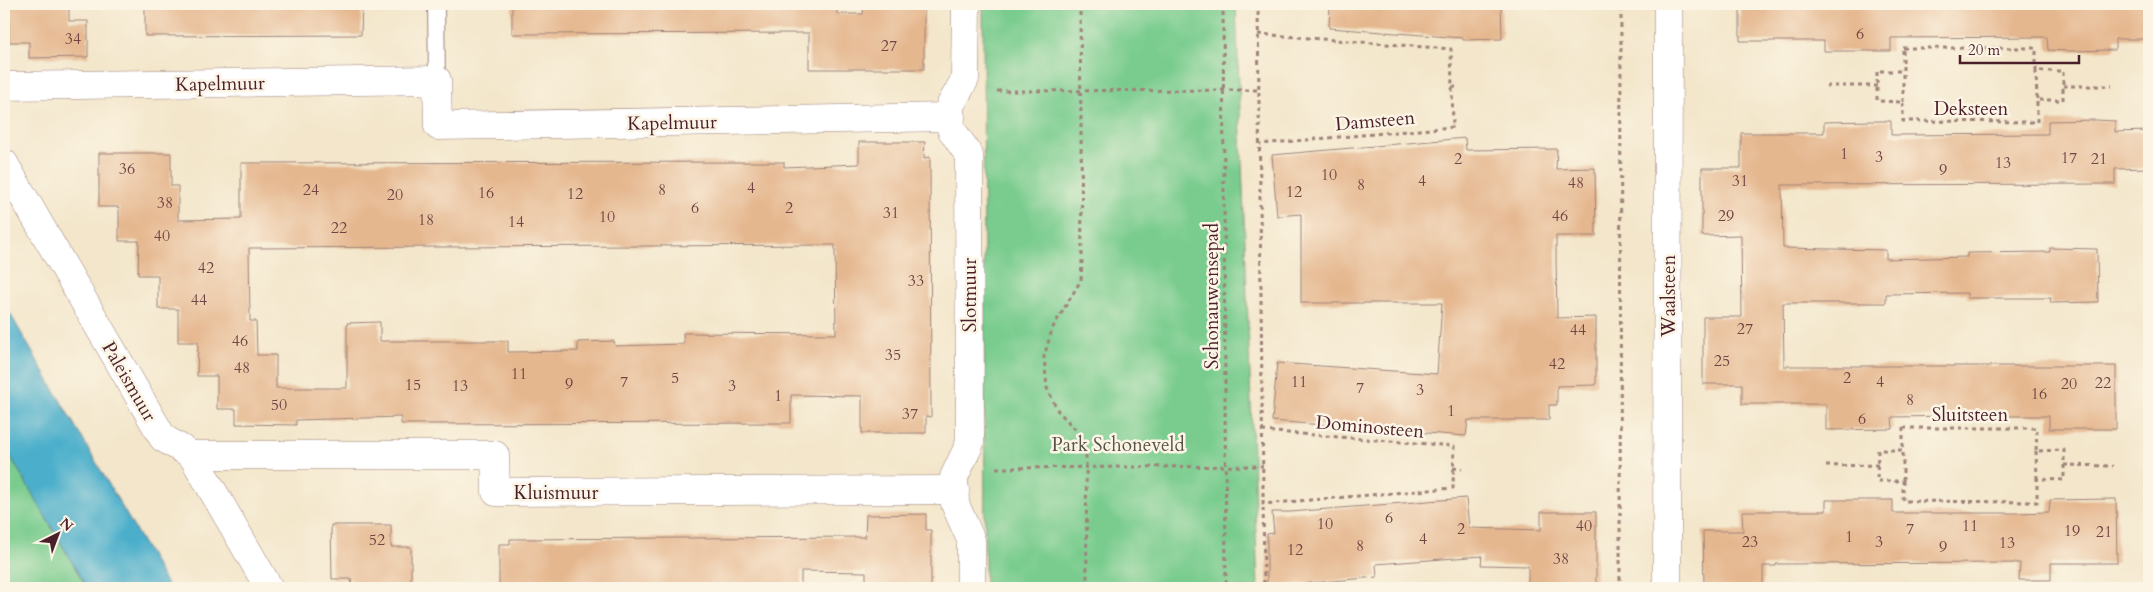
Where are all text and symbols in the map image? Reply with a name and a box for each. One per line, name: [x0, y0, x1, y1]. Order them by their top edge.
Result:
house number: 6: [1856, 23, 1864, 45]
house number: 34: [65, 28, 81, 50]
scale bar: [1960, 32, 2079, 64]
house number: 27: [881, 35, 897, 57]
text: 20 m: [1968, 40, 2000, 60]
street label: Kapelmuur: [175, 70, 265, 98]
street label: Deksteen: [1934, 96, 2009, 122]
street label: Damsteen: [1334, 105, 1416, 137]
street label: Kapelmuur: [627, 109, 717, 137]
house number: 1: [1840, 143, 1848, 165]
house number: 3: [1875, 146, 1883, 168]
house number: 17: [2061, 147, 2077, 169]
house number: 2: [1454, 148, 1462, 170]
house number: 21: [2091, 148, 2107, 170]
house number: 13: [1995, 152, 2011, 174]
house number: 36: [119, 158, 135, 180]
house number: 9: [1939, 159, 1947, 181]
house number: 10: [1321, 164, 1337, 186]
house number: 4: [1418, 170, 1426, 192]
house number: 31: [1732, 170, 1748, 192]
house number: 48: [1568, 172, 1584, 194]
house number: 8: [1357, 174, 1365, 196]
house number: 4: [747, 177, 755, 199]
house number: 24: [303, 179, 319, 201]
house number: 8: [658, 179, 666, 201]
house number: 12: [1286, 181, 1302, 203]
house number: 16: [478, 182, 494, 204]
house number: 12: [567, 183, 583, 205]
house number: 20: [387, 184, 403, 206]
house number: 38: [157, 192, 173, 214]
house number: 6: [691, 197, 699, 219]
house number: 2: [785, 197, 793, 219]
house number: 31: [883, 202, 899, 224]
house number: 46: [1552, 205, 1568, 227]
house number: 29: [1718, 205, 1734, 227]
house number: 10: [599, 206, 615, 228]
house number: 18: [418, 209, 434, 231]
house number: 14: [508, 211, 524, 233]
house number: 22: [331, 217, 347, 239]
street label: Schonauwensepad: [1199, 223, 1225, 369]
house number: 40: [154, 225, 170, 247]
street label: Waalsteen: [1656, 254, 1682, 338]
house number: 42: [198, 257, 214, 279]
street label: Slotmuur: [957, 258, 983, 332]
house number: 33: [908, 270, 924, 292]
house number: 44: [191, 289, 207, 311]
house number: 27: [1737, 318, 1753, 340]
house number: 44: [1570, 319, 1586, 341]
house number: 46: [232, 330, 248, 352]
street label: Paleismuur: [96, 337, 163, 426]
house number: 35: [885, 344, 901, 366]
house number: 25: [1714, 350, 1730, 372]
house number: 42: [1549, 353, 1565, 375]
house number: 48: [234, 357, 250, 379]
house number: 11: [511, 363, 527, 385]
house number: 5: [671, 367, 679, 389]
house number: 2: [1843, 367, 1851, 389]
house number: 7: [620, 371, 628, 393]
house number: 11: [1291, 371, 1307, 393]
house number: 4: [1876, 371, 1884, 393]
house number: 22: [2095, 372, 2111, 394]
house number: 9: [565, 373, 573, 395]
house number: 20: [2061, 373, 2077, 395]
house number: 15: [405, 374, 421, 396]
house number: 13: [452, 375, 468, 397]
house number: 3: [728, 375, 736, 397]
house number: 7: [1356, 377, 1364, 399]
house number: 3: [1416, 379, 1424, 401]
house number: 16: [2031, 383, 2047, 405]
house number: 1: [774, 385, 782, 407]
house number: 8: [1906, 389, 1914, 411]
house number: 50: [271, 394, 287, 416]
house number: 1: [1447, 400, 1455, 422]
street label: Sluitsteen: [1932, 402, 2008, 428]
house number: 37: [902, 403, 918, 425]
house number: 6: [1858, 408, 1866, 430]
street label: Dominosteen: [1315, 409, 1425, 445]
park label: Park Schoneveld: [1051, 432, 1185, 458]
street label: Kluismuur: [514, 480, 599, 506]
house number: 6: [1385, 507, 1393, 529]
north arrow: [32, 510, 82, 560]
house number: 10: [1317, 513, 1333, 535]
text: N: [55, 514, 77, 536]
house number: 40: [1576, 515, 1592, 537]
house number: 11: [1962, 515, 1978, 537]
house number: 2: [1457, 518, 1465, 540]
house number: 7: [1906, 518, 1914, 540]
house number: 19: [2064, 520, 2080, 542]
house number: 21: [2096, 521, 2112, 543]
house number: 1: [1845, 526, 1853, 548]
house number: 4: [1419, 528, 1427, 550]
house number: 52: [369, 529, 385, 551]
house number: 23: [1742, 531, 1758, 553]
house number: 3: [1875, 531, 1883, 553]
house number: 13: [1999, 532, 2015, 554]
house number: 8: [1356, 535, 1364, 557]
house number: 9: [1939, 536, 1947, 558]
house number: 12: [1287, 539, 1303, 561]
house number: 38: [1553, 548, 1569, 570]

